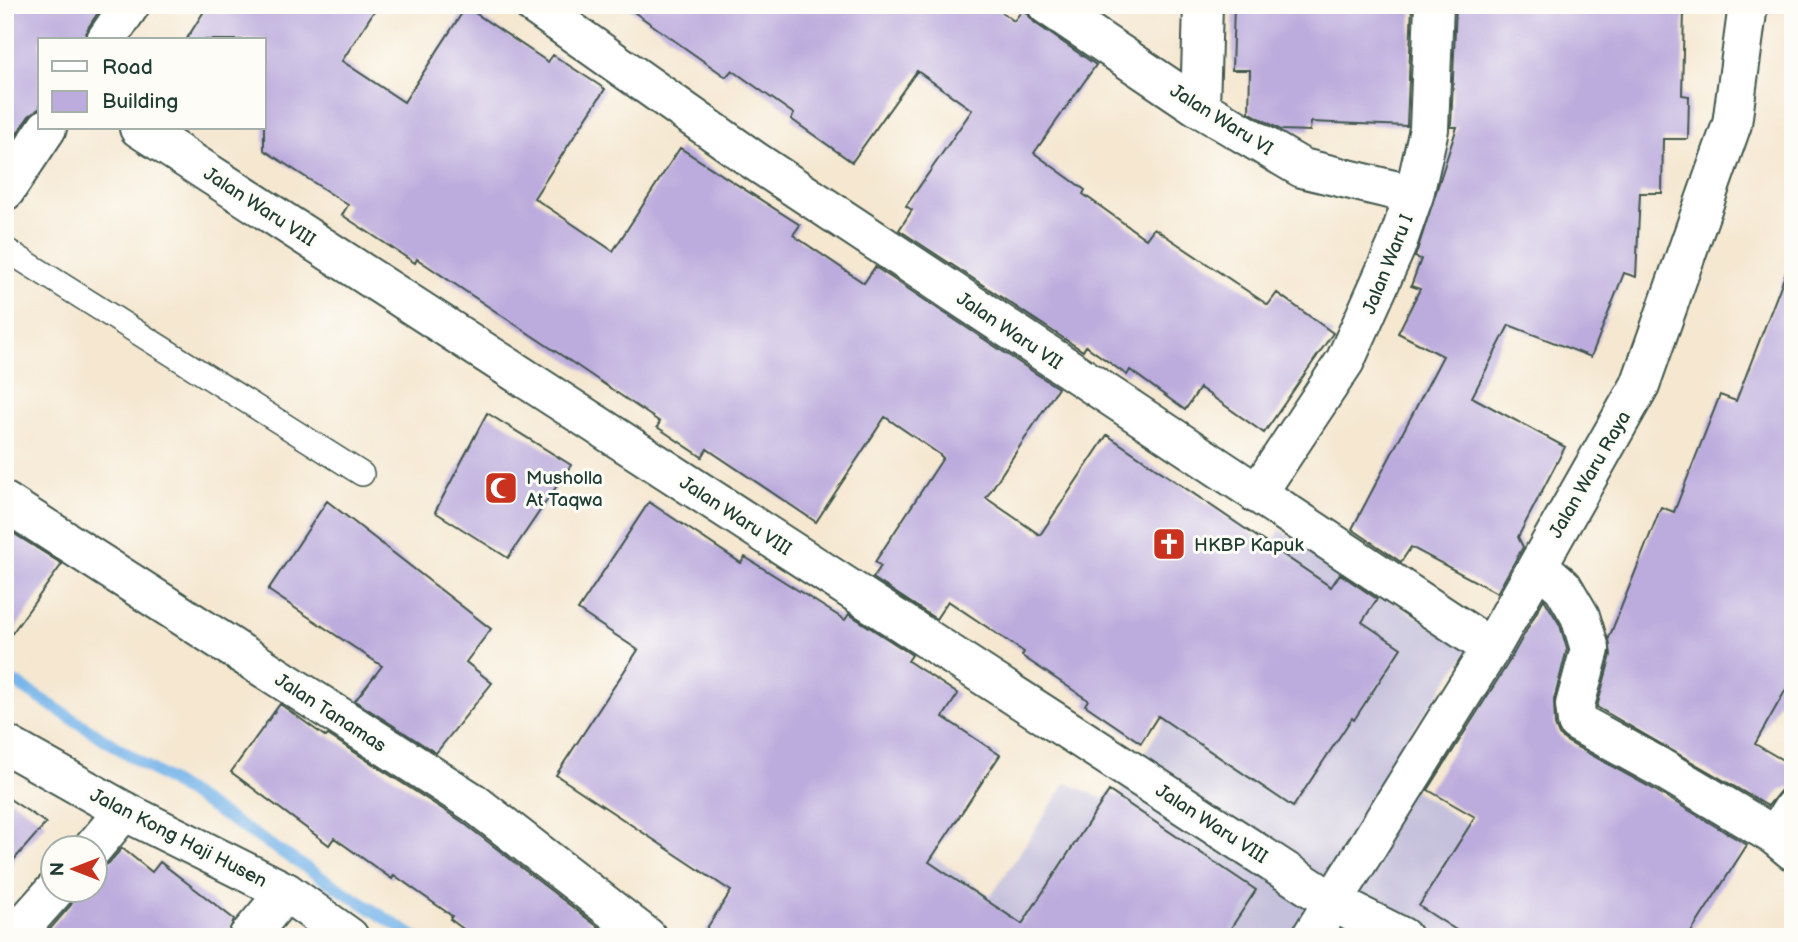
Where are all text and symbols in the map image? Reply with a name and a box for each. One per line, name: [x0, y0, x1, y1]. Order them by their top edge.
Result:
legend: [38, 38, 266, 130]
text: Road: [102, 55, 153, 80]
street label: Jalan Waru VI: [1166, 80, 1277, 161]
text: Building: [102, 89, 178, 114]
street label: Jalan Waru VIII: [199, 163, 319, 252]
street label: Jalan Waru I: [1358, 211, 1419, 318]
street label: Jalan Waru VII: [952, 287, 1067, 375]
street label: Jalan Waru Raya: [1545, 407, 1636, 542]
place label: Musholla At Taqwa: [526, 467, 603, 512]
mosque icon: Musholla At Taqwa: [482, 469, 520, 507]
street label: Jalan Waru VIII: [675, 472, 795, 561]
church icon: HKBP Kapuk: [1150, 525, 1188, 563]
place label: HKBP Kapuk: [1194, 534, 1304, 557]
street label: Jalan Tanamas: [270, 669, 390, 758]
street label: Jalan Waru VIII: [1151, 780, 1271, 869]
street label: Jalan Kong Haji Husen: [86, 784, 271, 893]
north arrow: [38, 834, 108, 904]
text: N: [47, 862, 70, 876]

